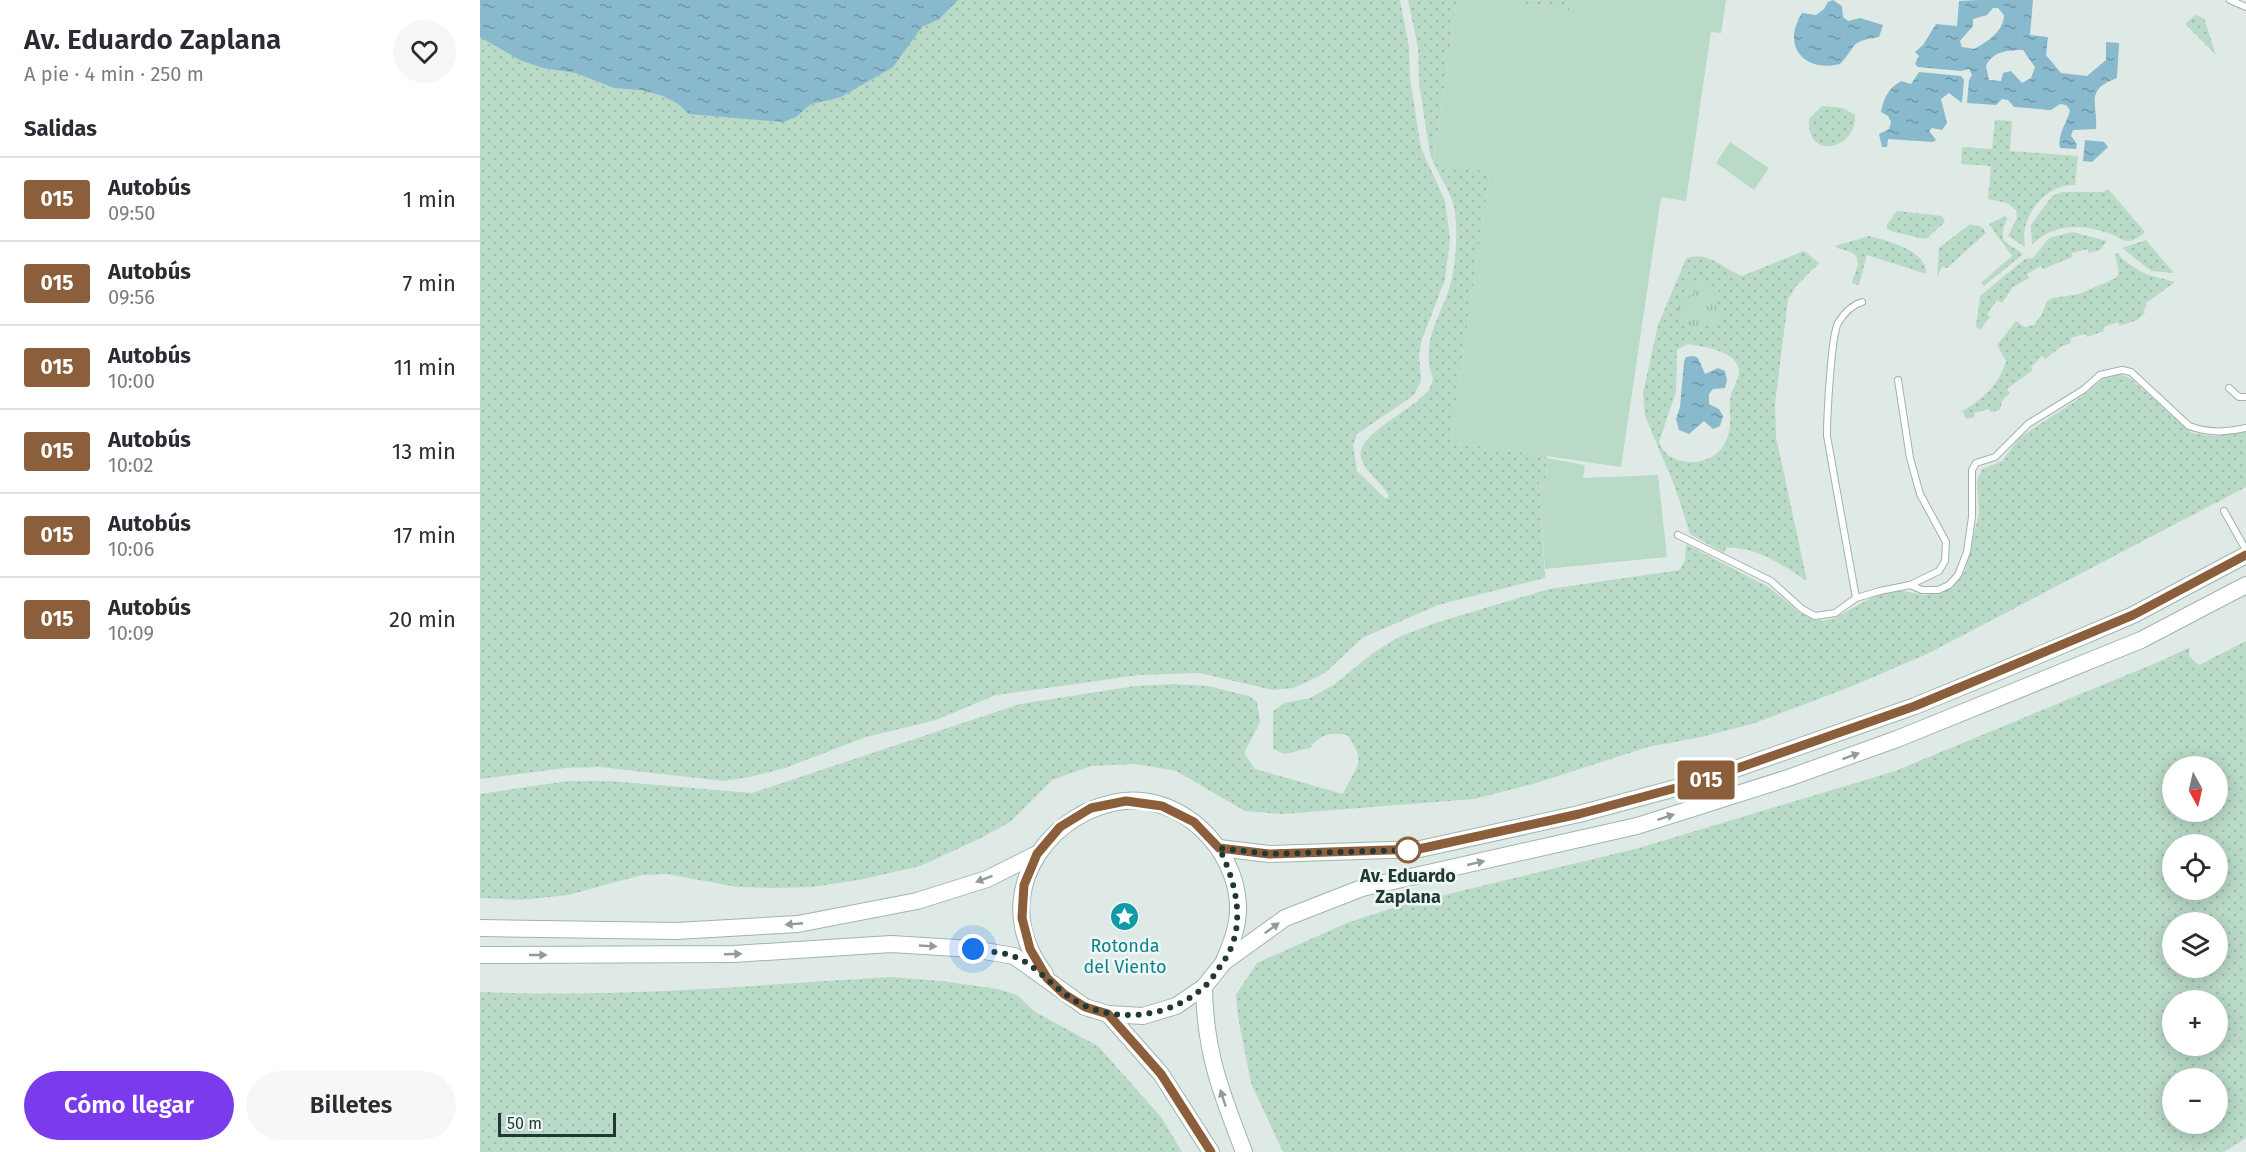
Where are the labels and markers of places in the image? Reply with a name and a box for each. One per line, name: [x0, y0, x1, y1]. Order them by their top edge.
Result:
marker: Av. Eduardo Zaplana: [1395, 837, 1421, 863]
place label: Av. Eduardo Zaplana: [1359, 865, 1456, 908]
place icon: Rotonda del Viento: [1109, 901, 1141, 933]
place label: Rotonda del Viento: [1084, 935, 1166, 978]

